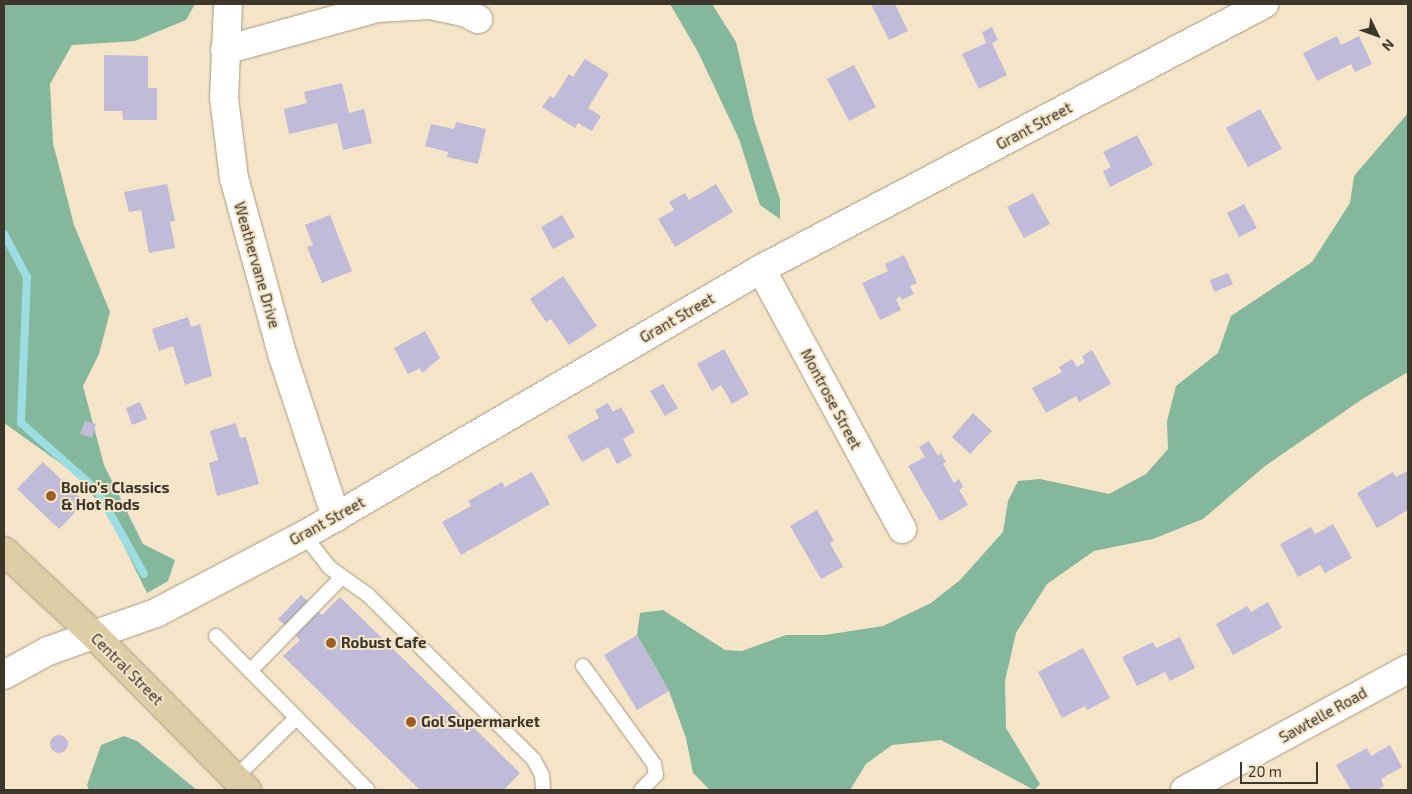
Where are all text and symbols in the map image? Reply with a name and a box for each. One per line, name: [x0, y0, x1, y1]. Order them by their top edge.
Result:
north arrow: [1352, 10, 1402, 60]
text: N: [1379, 36, 1398, 55]
street label: Grant Street: [993, 99, 1075, 153]
street label: Weathervane Drive: [230, 200, 284, 330]
street label: Grant Street: [637, 289, 717, 347]
street label: Montrose Street: [797, 346, 865, 452]
place label: Bolio's Classics & Hot Rods: [61, 478, 169, 513]
marker: Bolio's Classics & Hot Rods: [45, 490, 57, 502]
street label: Grant Street: [286, 493, 368, 549]
street label: Central Street: [87, 629, 167, 709]
place label: Robust Cafe: [341, 634, 426, 652]
marker: Robust Cafe: [325, 637, 337, 649]
street label: Sawtelle Road: [1276, 683, 1370, 747]
place label: Gol Supermarket: [421, 713, 540, 731]
marker: Gol Supermarket: [405, 716, 417, 728]
scale bar: [1242, 752, 1320, 784]
text: 20 m: [1248, 762, 1282, 780]

